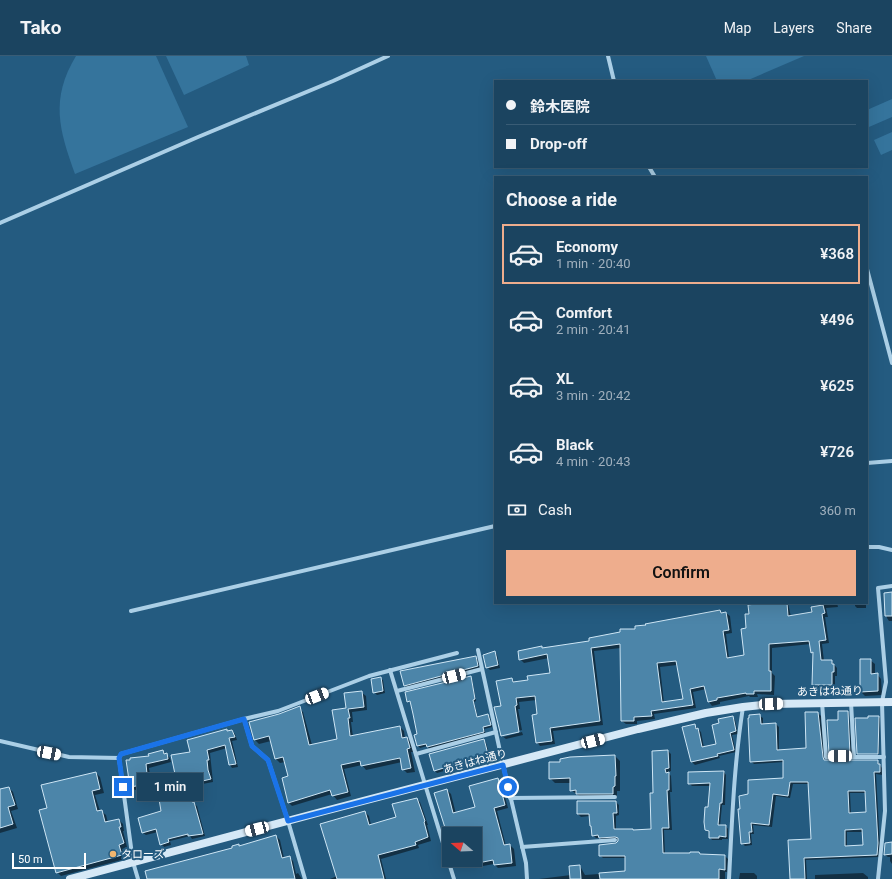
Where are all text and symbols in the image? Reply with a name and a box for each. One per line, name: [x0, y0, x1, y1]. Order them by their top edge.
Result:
text: Tako: [20, 16, 61, 39]
text: Map: [724, 20, 751, 36]
text: Layers: [773, 20, 814, 36]
text: Share: [836, 20, 872, 36]
text: 鈴木医院: [530, 98, 590, 116]
text: Drop-off: [530, 135, 587, 153]
text: Choose a ride: [506, 189, 617, 210]
icon: car: [508, 236, 544, 272]
text: Economy: [556, 238, 618, 256]
text: ¥368: [820, 245, 854, 263]
text: 1 min · 20:40: [556, 256, 631, 271]
icon: car: [508, 302, 544, 338]
text: Comfort: [556, 304, 612, 322]
text: ¥496: [820, 311, 854, 329]
text: 2 min · 20:41: [556, 322, 631, 337]
icon: car: [508, 368, 544, 404]
text: XL: [556, 370, 574, 388]
text: ¥625: [820, 377, 854, 395]
text: 3 min · 20:42: [556, 388, 631, 403]
icon: car: [508, 434, 544, 470]
text: Black: [556, 436, 593, 454]
text: ¥726: [820, 443, 854, 461]
text: 4 min · 20:43: [556, 454, 631, 469]
icon: cash: [506, 499, 528, 521]
text: Cash: [538, 501, 572, 519]
text: 360 m: [819, 503, 856, 518]
button: Confirm: [506, 550, 856, 596]
car: [441, 667, 467, 685]
street label: あきはね通り: [797, 684, 863, 699]
car: [304, 686, 330, 706]
car: [759, 698, 783, 710]
car: [580, 732, 606, 750]
car: [36, 745, 62, 761]
street label: あきはね通り: [442, 747, 509, 776]
car: [828, 750, 852, 762]
callout: 1 min: [137, 773, 203, 801]
route end: [114, 778, 132, 796]
route start: [499, 778, 517, 796]
text: 1 min: [154, 779, 186, 794]
car: [244, 820, 270, 838]
north arrow: [442, 827, 482, 867]
map controls: [442, 827, 482, 867]
place label: タローズ: [121, 848, 164, 861]
marker: タローズ: [108, 849, 118, 859]
scale bar: [12, 851, 86, 870]
text: 50 m: [18, 853, 43, 866]

